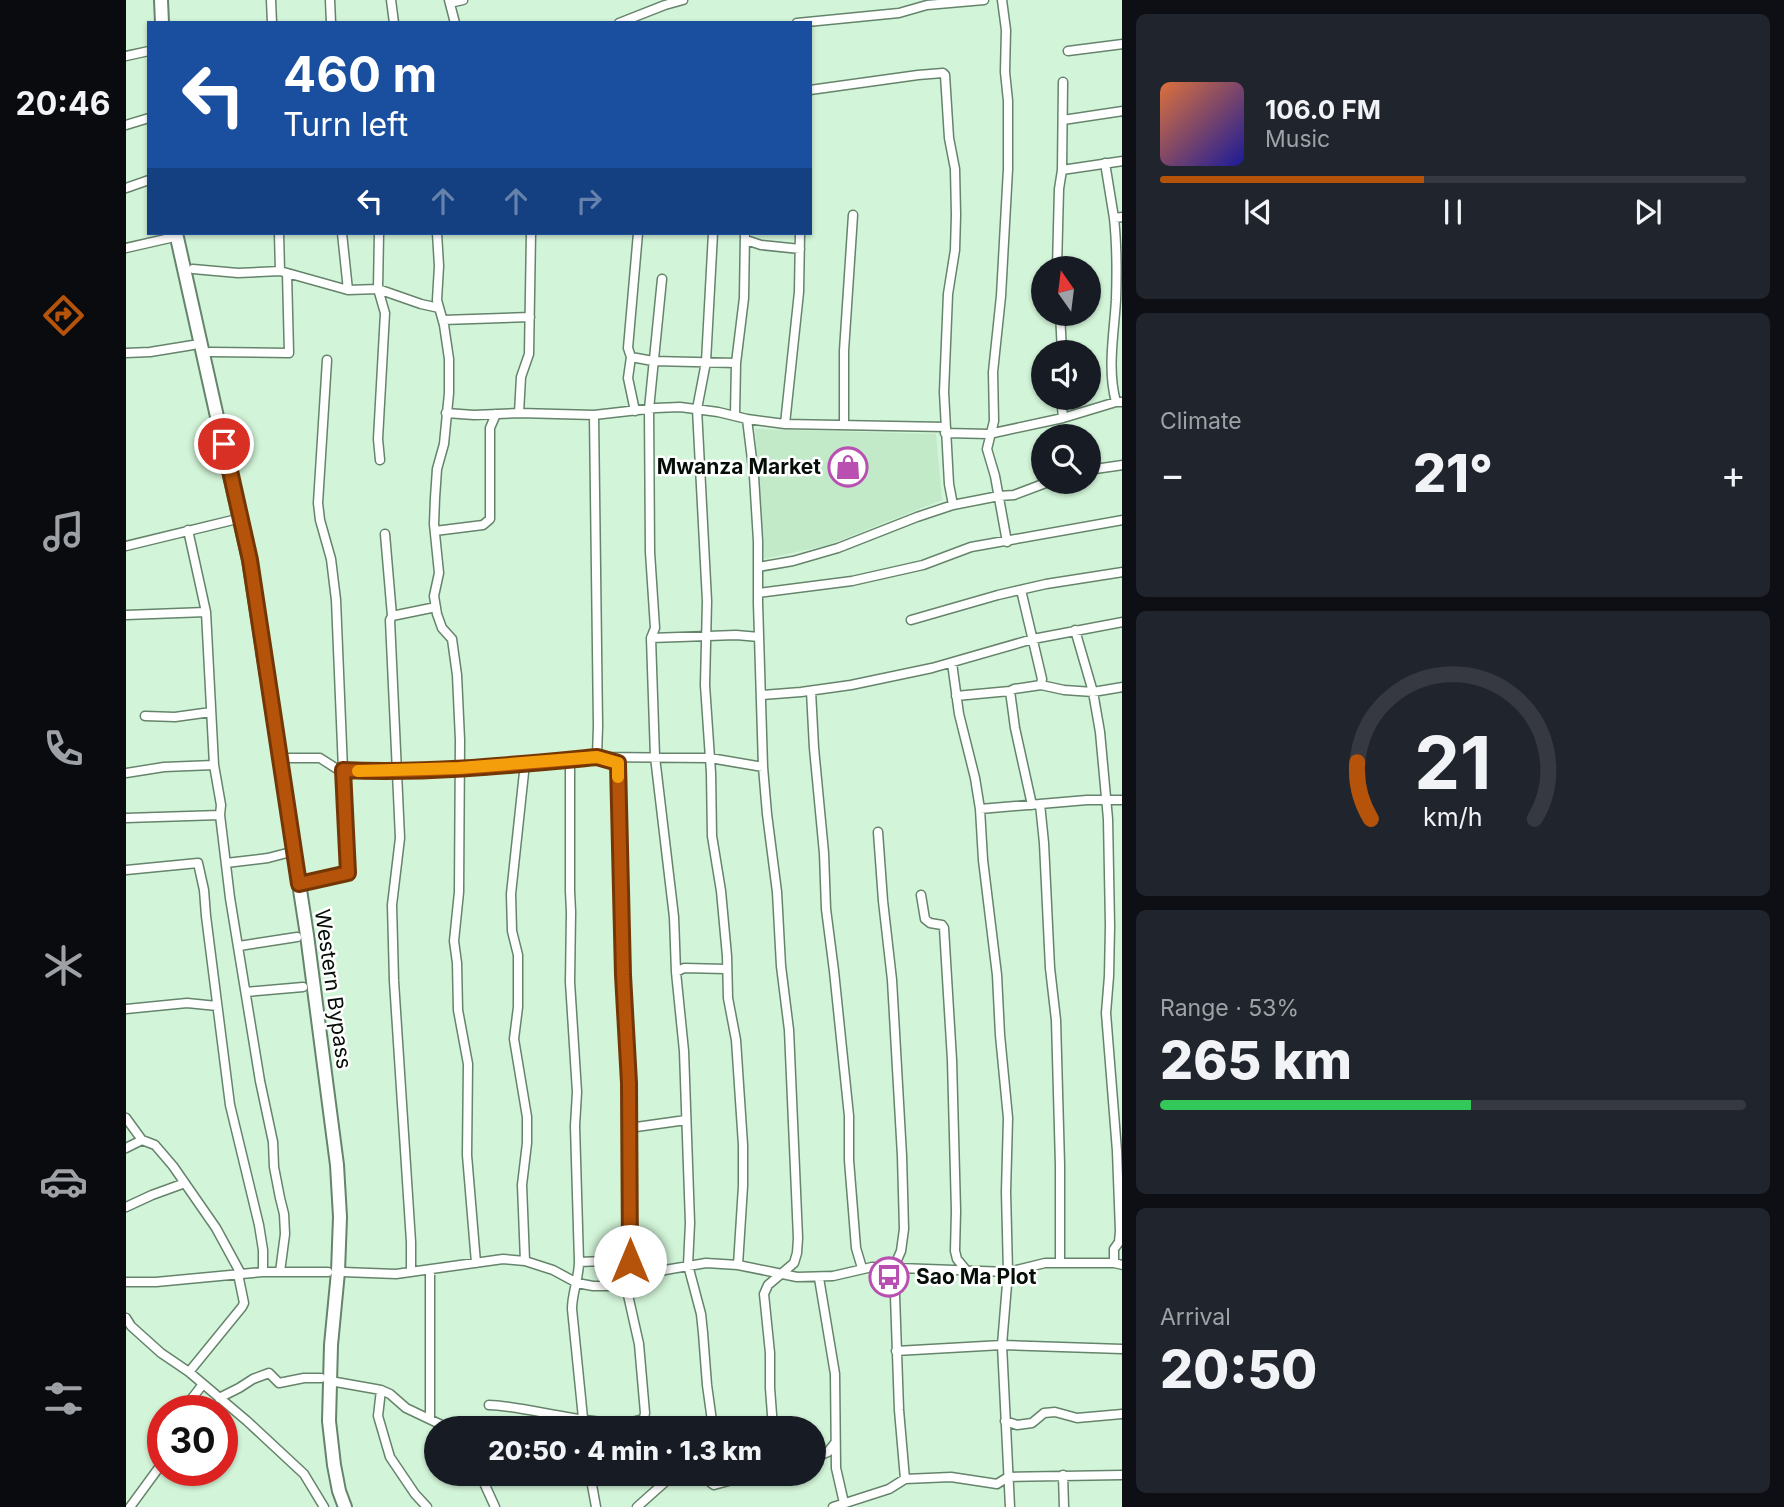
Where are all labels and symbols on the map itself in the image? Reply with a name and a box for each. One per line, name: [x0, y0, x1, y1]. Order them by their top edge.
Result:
north arrow: [1031, 256, 1101, 326]
pin: [194, 414, 254, 474]
shop icon: Mwanza Market: [827, 446, 869, 488]
place label: Mwanza Market: [657, 454, 821, 479]
street label: Western Bypass: [310, 907, 357, 1070]
position arrow: [593, 1224, 667, 1298]
bus stop icon: Sao Ma Plot: [868, 1256, 910, 1298]
place label: Sao Ma Plot: [916, 1264, 1037, 1289]
speed limit sign: 30: [147, 1395, 238, 1486]

